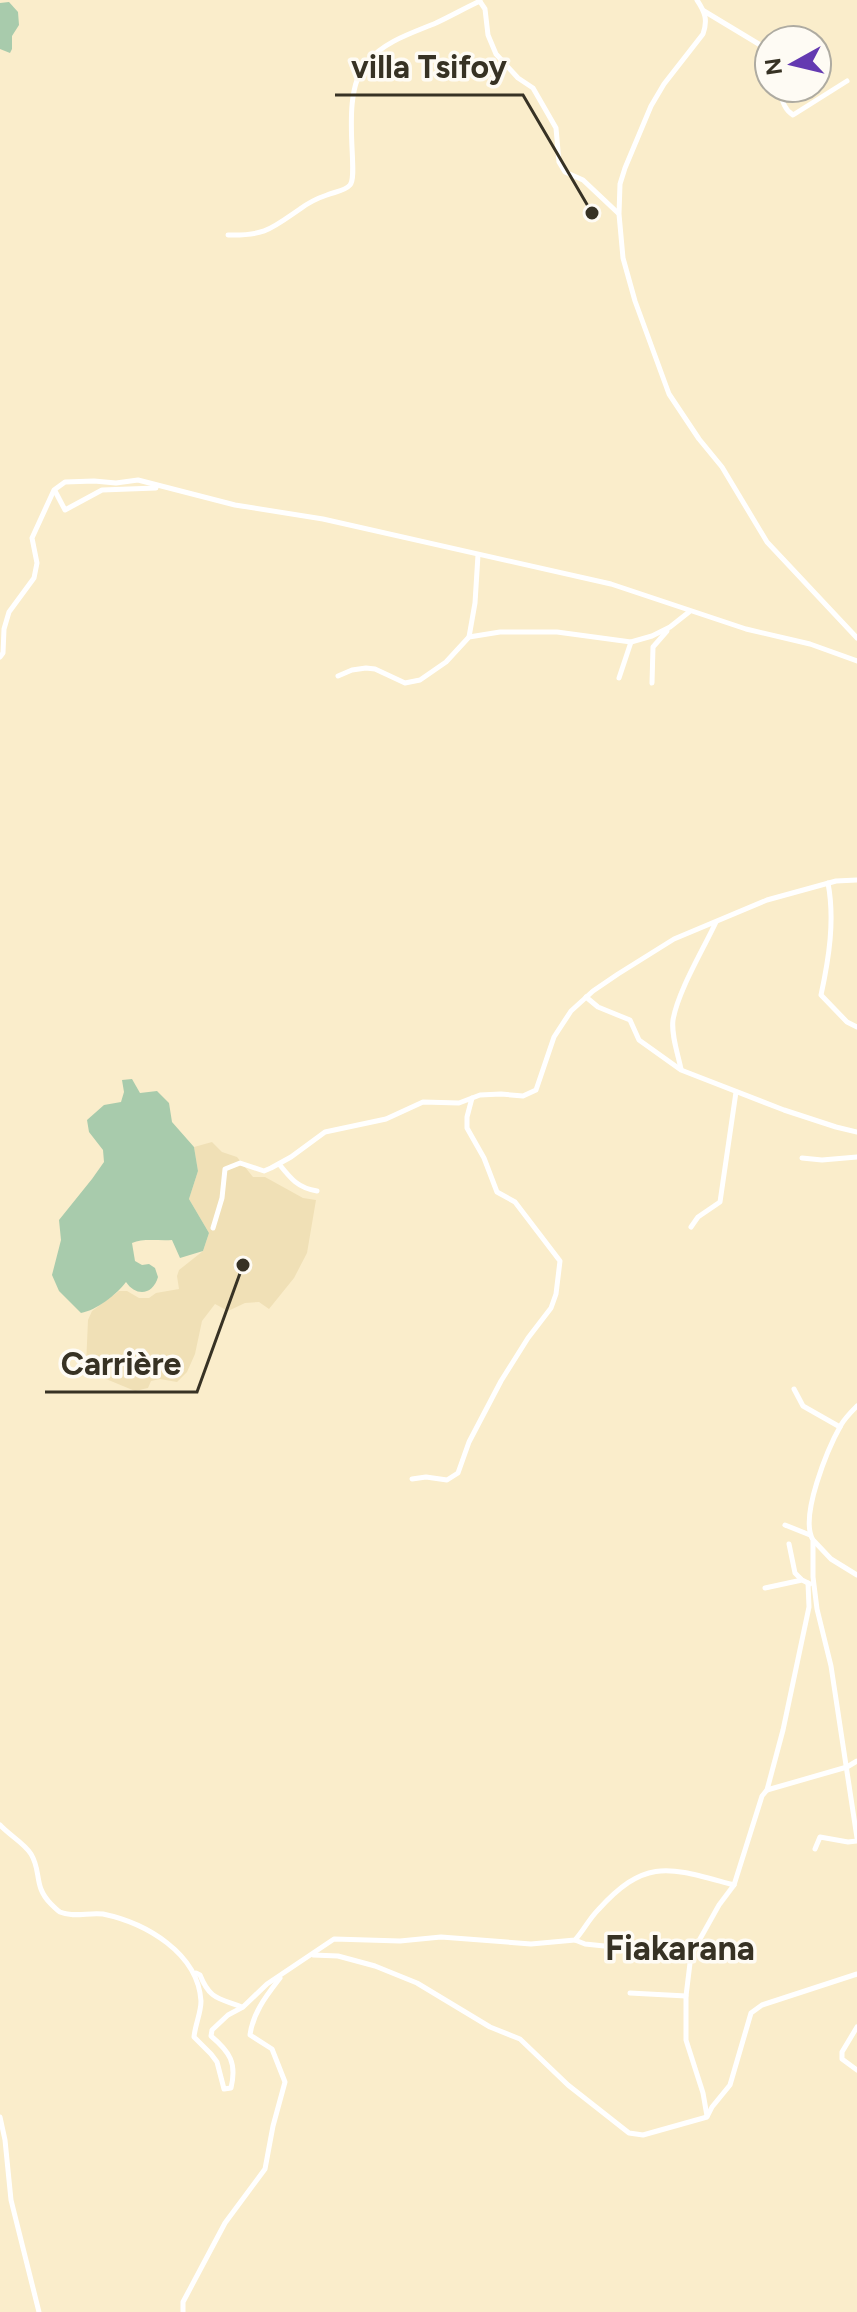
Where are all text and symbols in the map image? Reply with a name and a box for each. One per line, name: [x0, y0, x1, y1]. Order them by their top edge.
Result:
north arrow: [753, 24, 833, 104]
callout: villa Tsifoy: [335, 39, 523, 95]
text: villa Tsifoy: [351, 48, 508, 86]
text: N: [759, 56, 788, 77]
callout: Carrière: [45, 1336, 197, 1392]
text: Carrière: [61, 1345, 182, 1383]
district label: Fiakarana: [605, 1928, 755, 1969]

